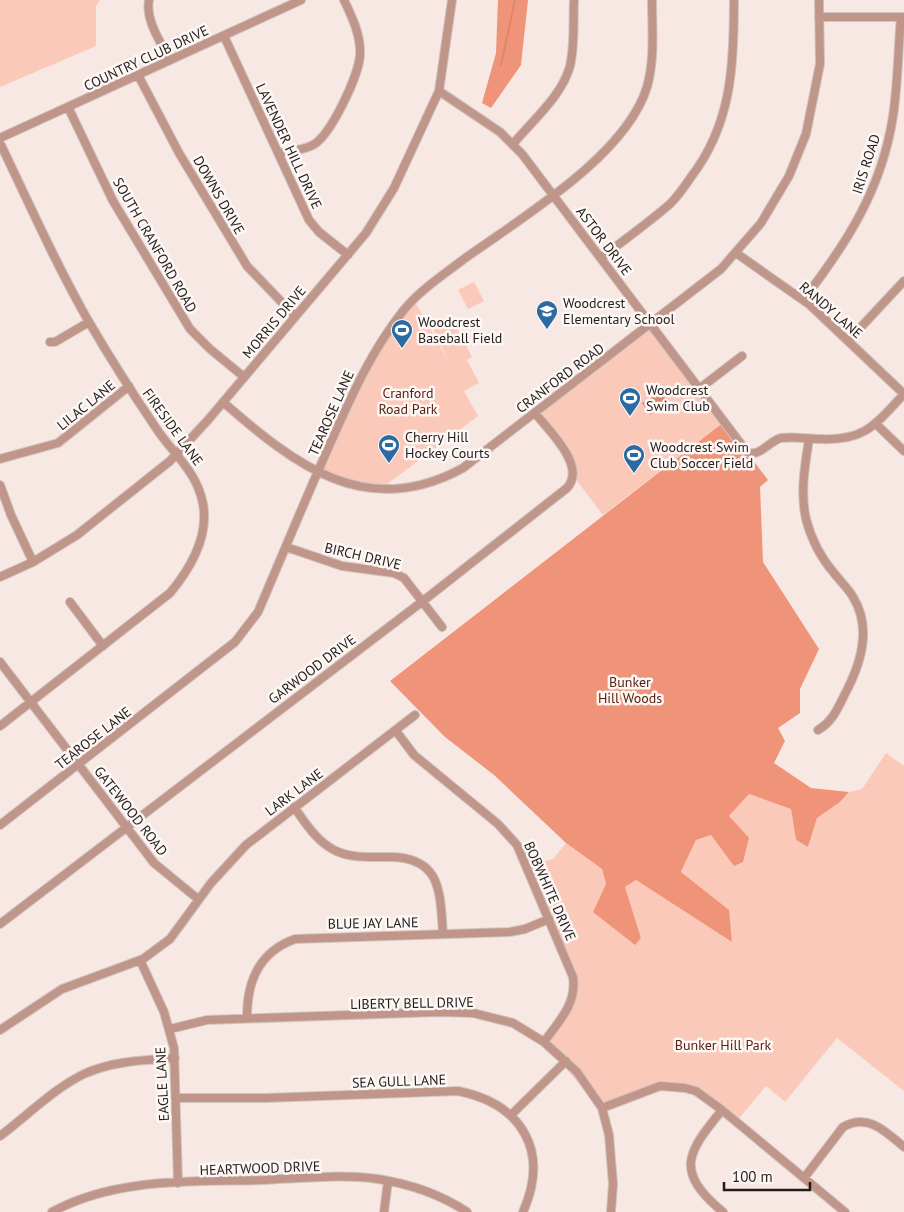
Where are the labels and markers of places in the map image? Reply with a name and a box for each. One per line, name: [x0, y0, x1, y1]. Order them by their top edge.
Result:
place label: Woodcrest Elementary School: [563, 294, 675, 328]
school or university icon: Woodcrest Elementary School: [535, 299, 559, 330]
place label: Woodcrest Baseball Field: [418, 313, 502, 347]
sports icon: Woodcrest Baseball Field: [390, 318, 414, 349]
place label: Woodcrest Swim Club: [646, 381, 710, 415]
sports icon: Woodcrest Swim Club: [618, 386, 642, 417]
place label: Cherry Hill Hockey Courts: [405, 428, 490, 462]
sports icon: Cherry Hill Hockey Courts: [377, 433, 401, 464]
place label: Woodcrest Swim Club Soccer Field: [650, 438, 753, 472]
sports icon: Woodcrest Swim Club Soccer Field: [622, 443, 646, 474]

